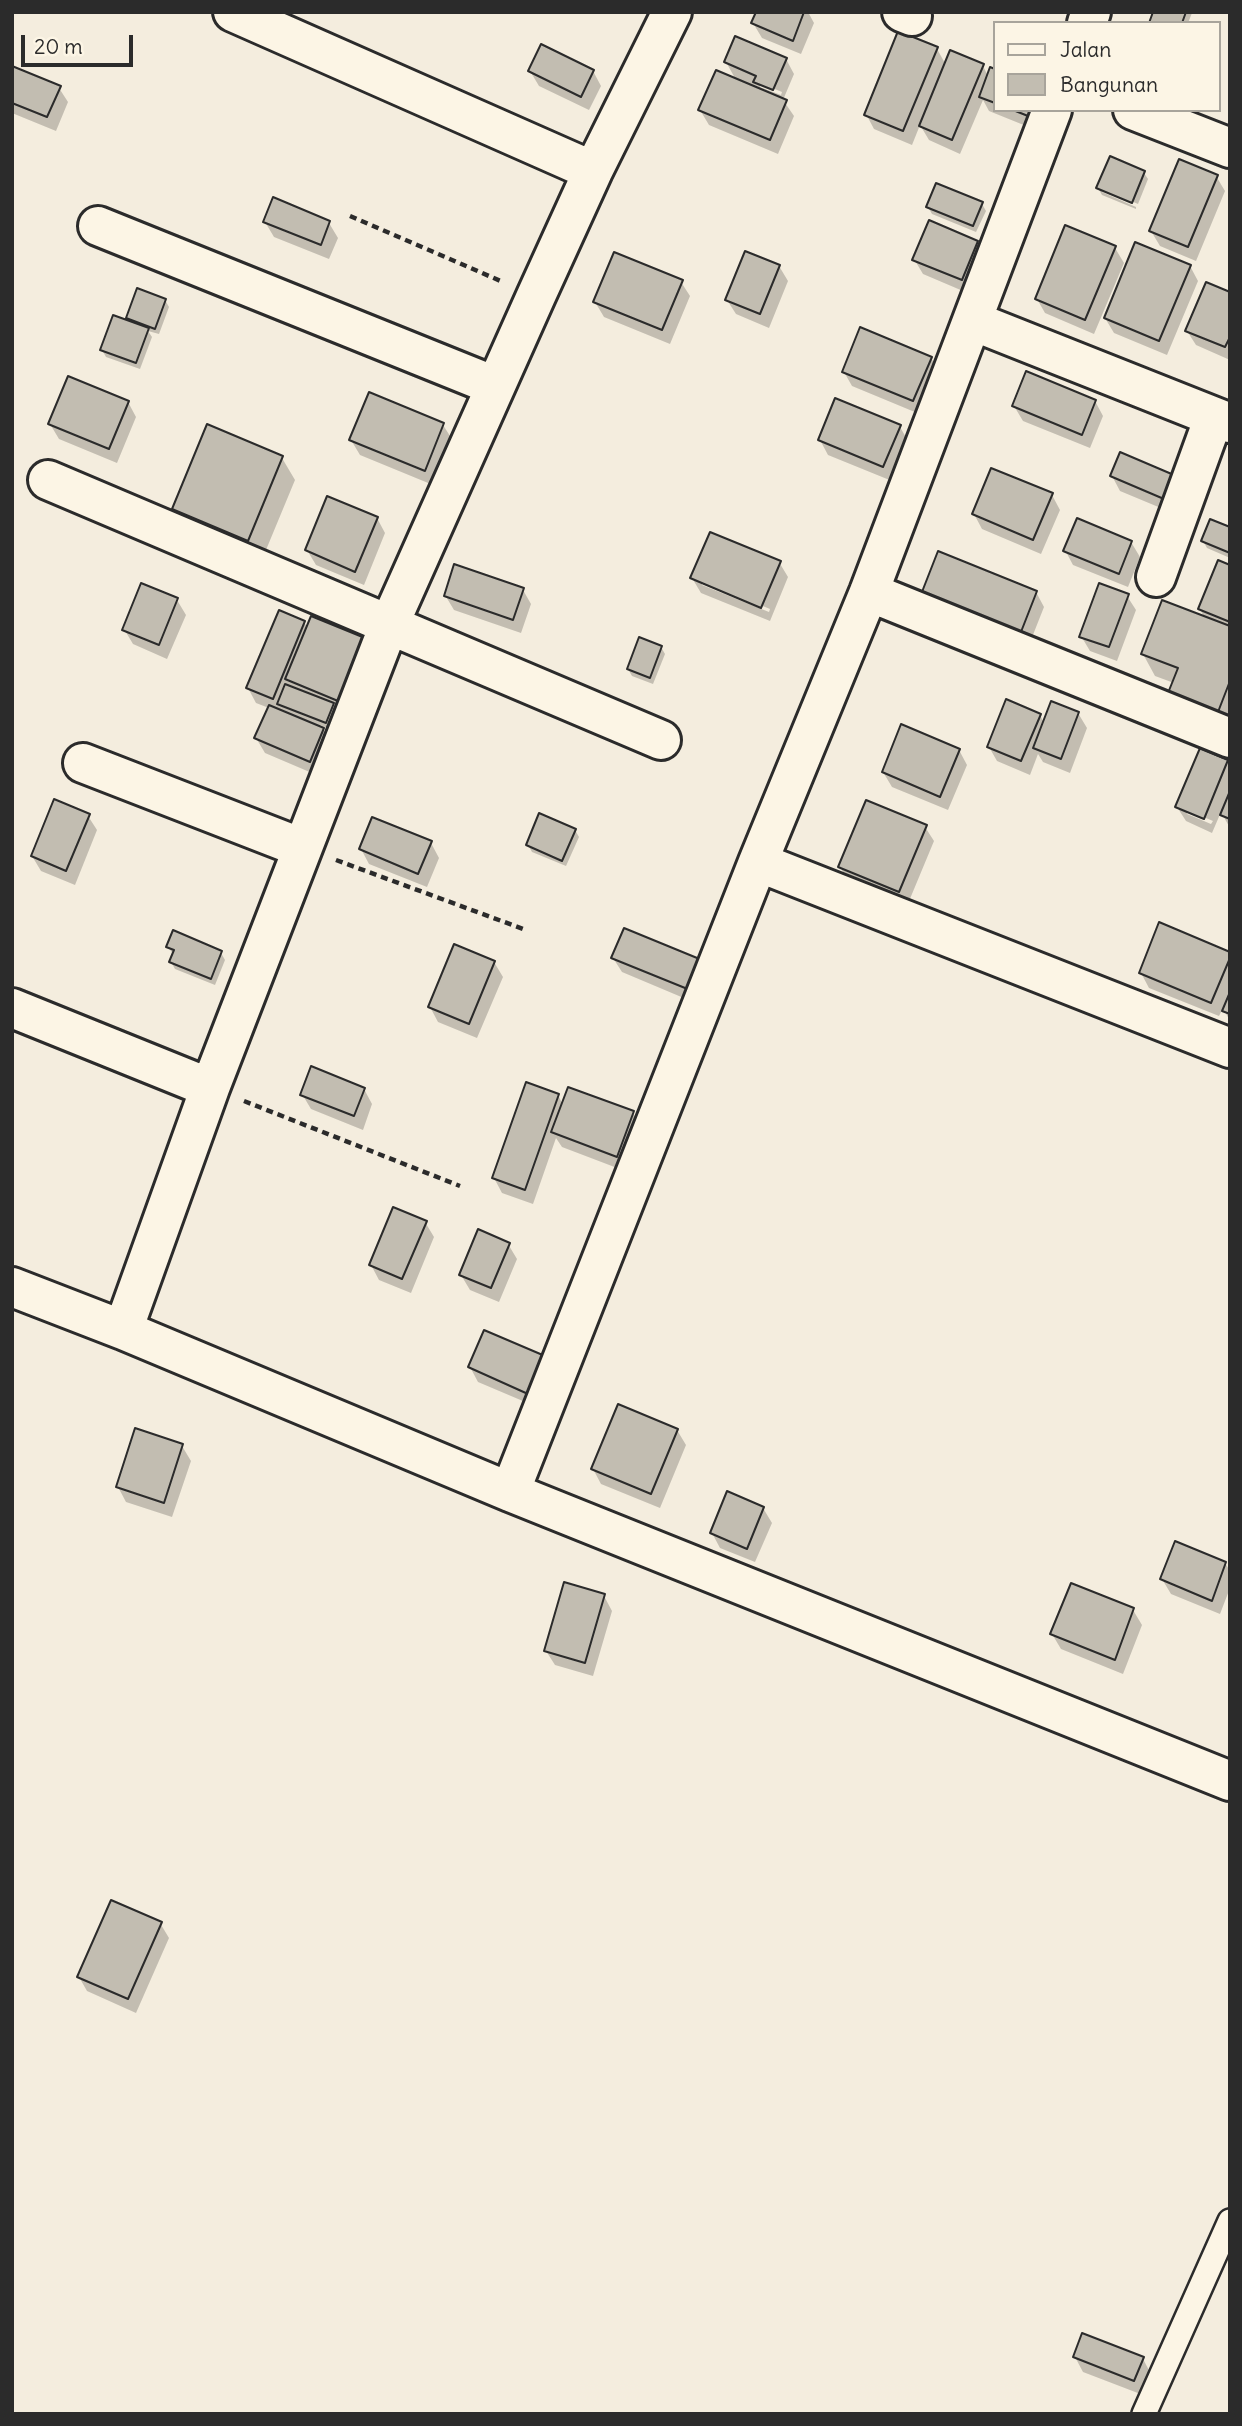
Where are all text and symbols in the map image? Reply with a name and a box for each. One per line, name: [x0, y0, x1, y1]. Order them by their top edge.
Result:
scale bar: [24, 21, 136, 65]
legend: [993, 21, 1221, 112]
text: 20 m: [34, 33, 83, 60]
text: Jalan: [1060, 36, 1111, 63]
text: Bangunan: [1060, 71, 1158, 98]

